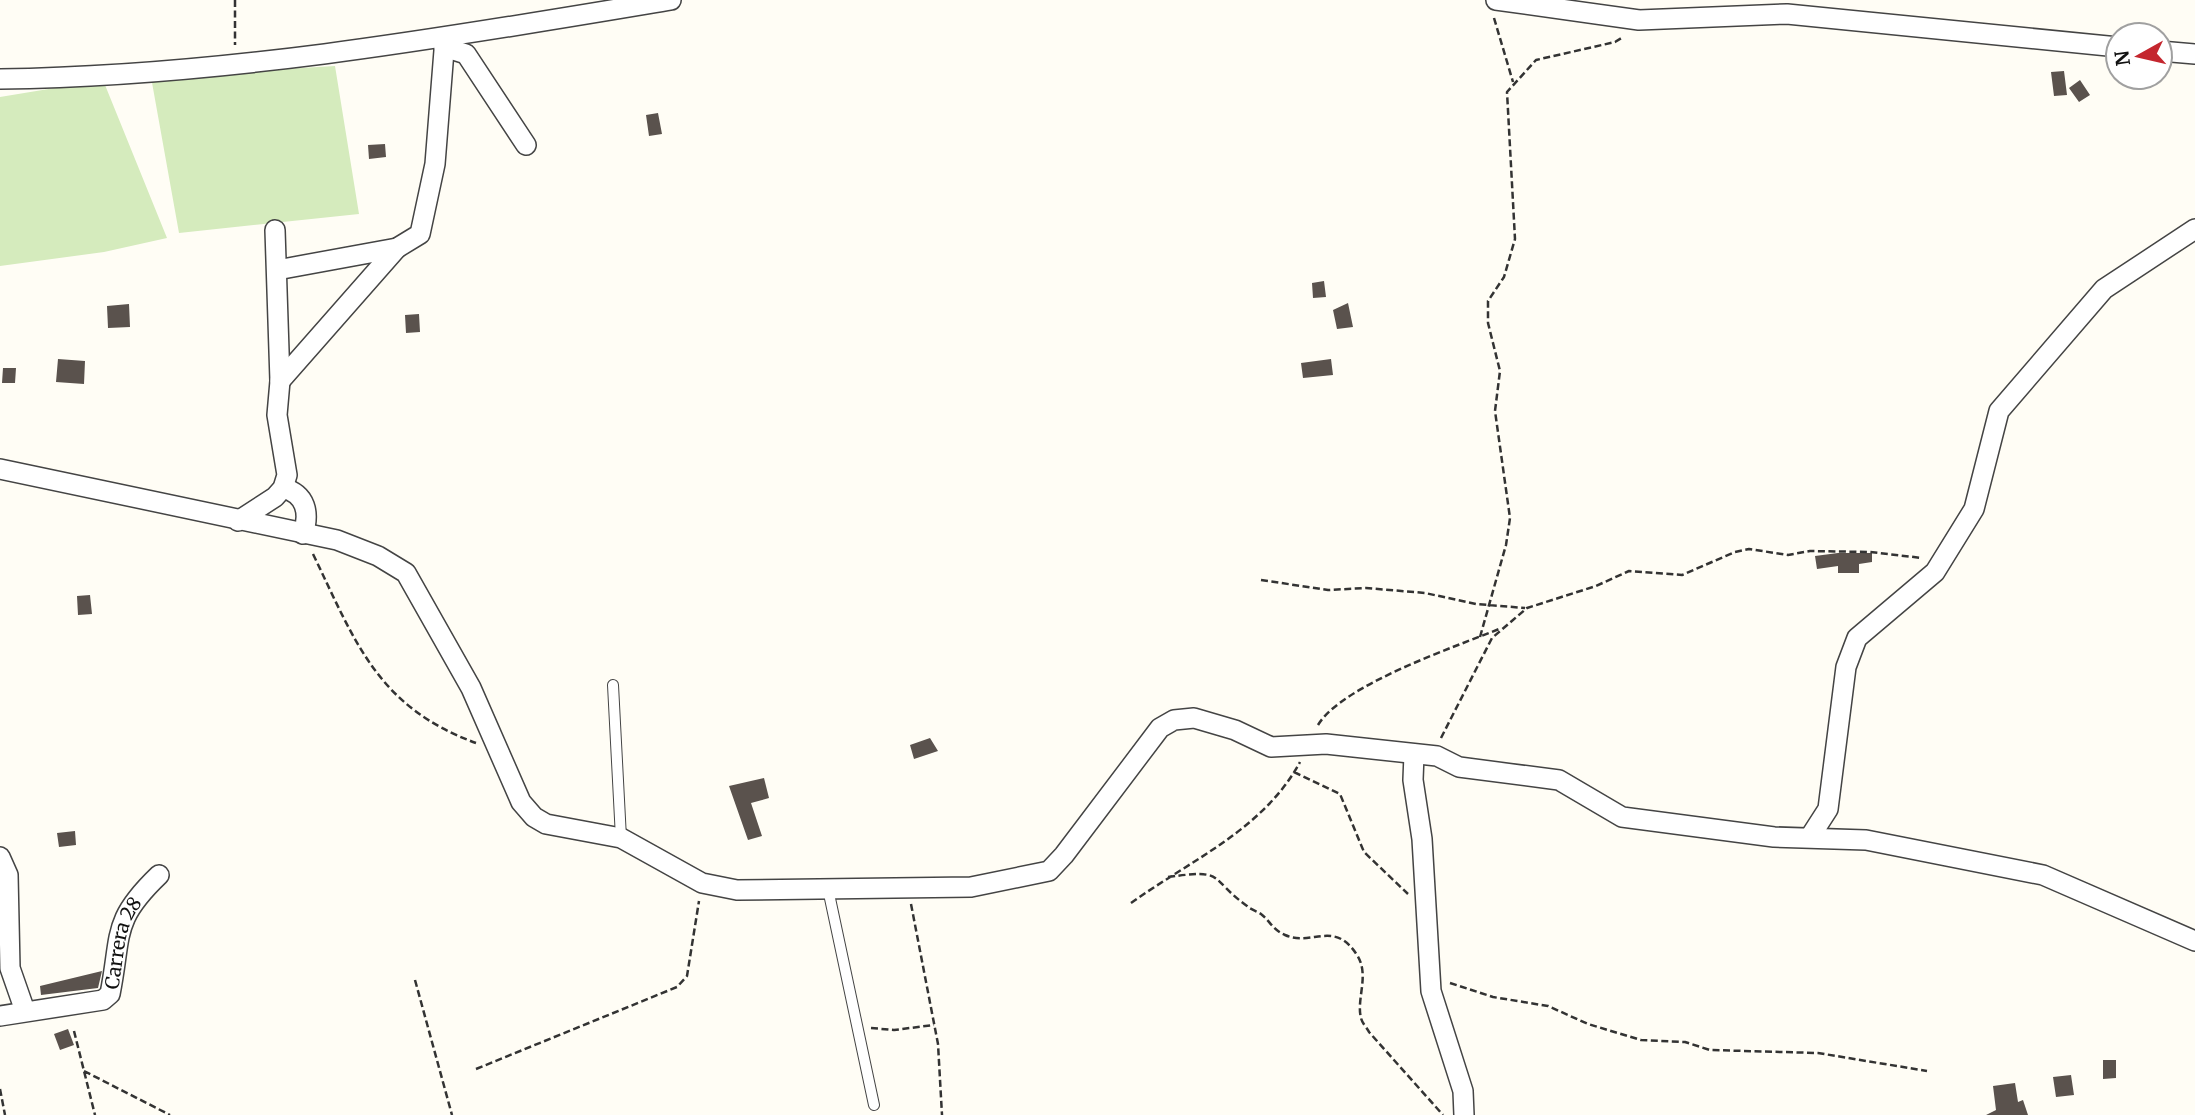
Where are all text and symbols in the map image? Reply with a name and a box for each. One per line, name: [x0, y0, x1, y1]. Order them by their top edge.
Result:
north arrow: [2104, 21, 2174, 91]
text: N: [2109, 49, 2135, 67]
street label: Carrera 28: [99, 892, 146, 991]

